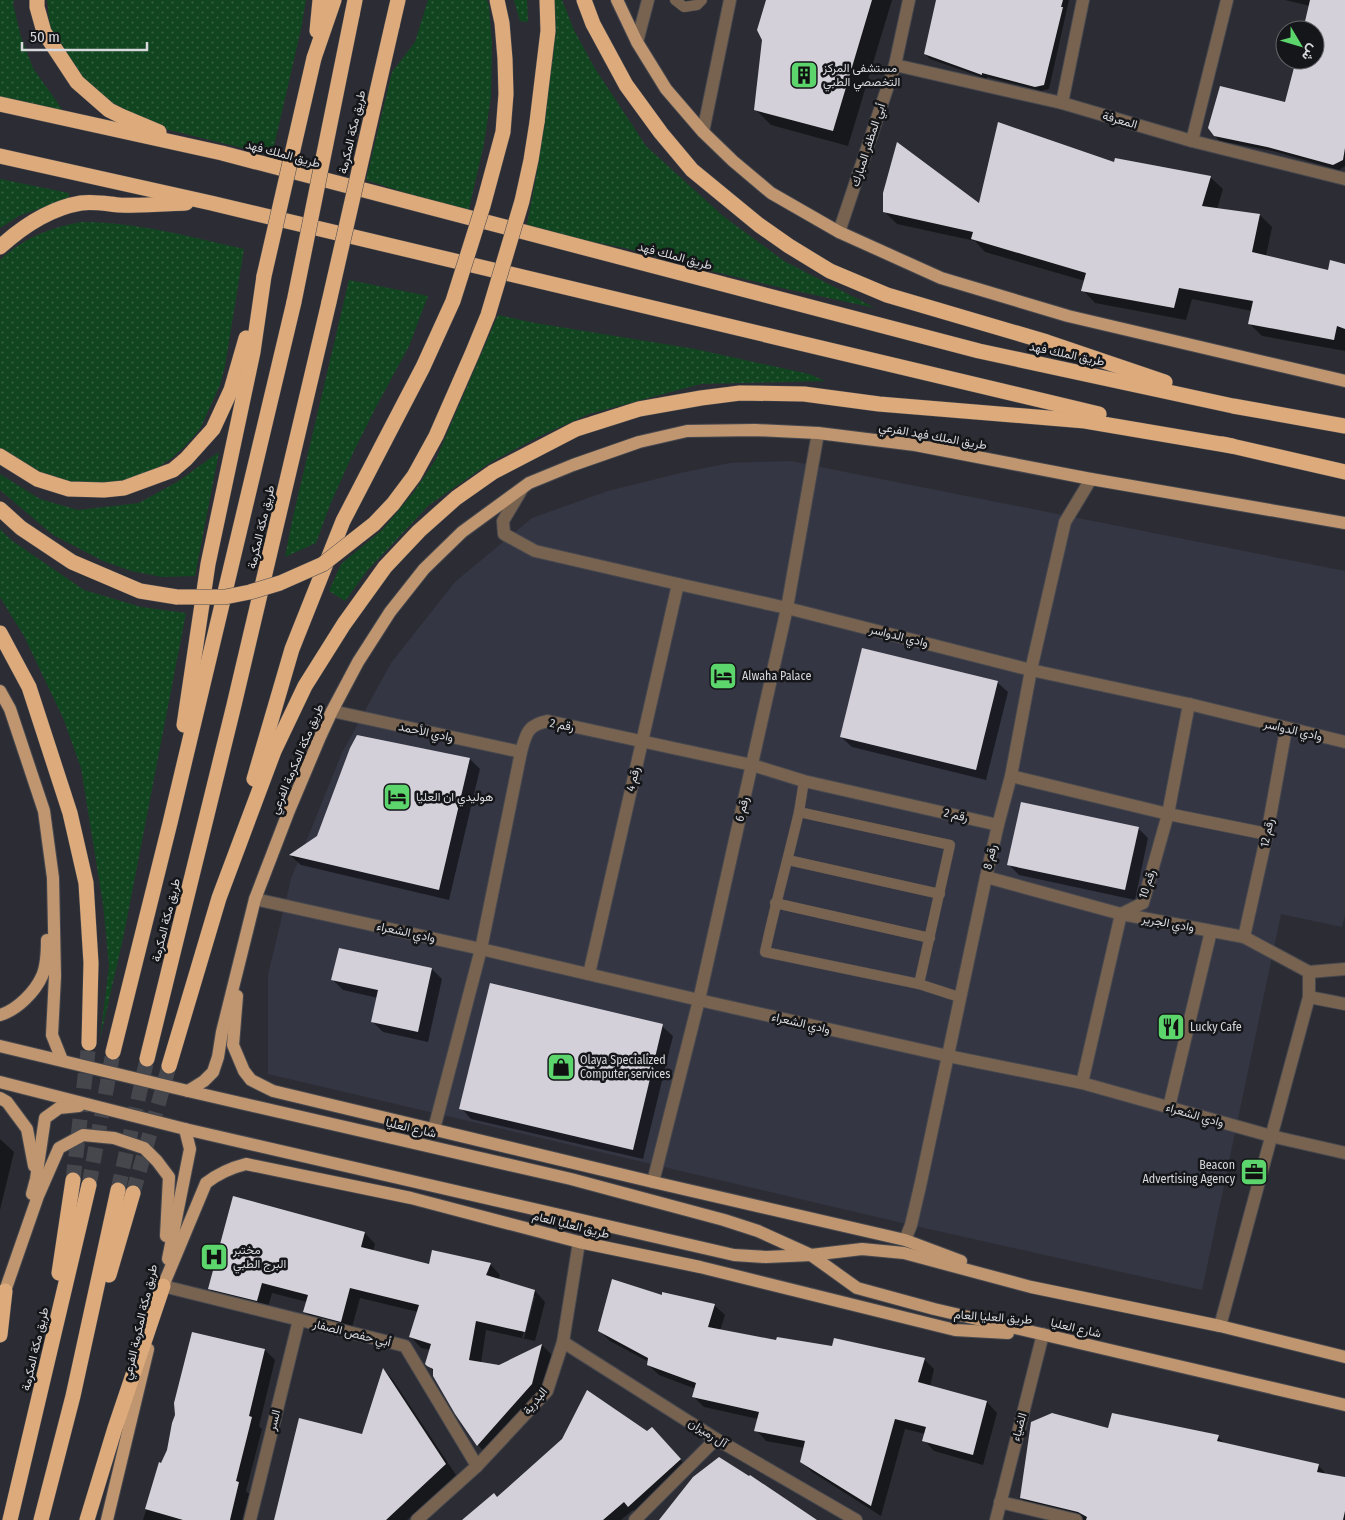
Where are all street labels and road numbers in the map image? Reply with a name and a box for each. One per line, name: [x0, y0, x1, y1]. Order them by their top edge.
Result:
street label: طريق مكة المكرمة: [336, 89, 369, 175]
street label: أبي المظفر المبارك: [848, 101, 891, 189]
street label: المعرفة: [1101, 108, 1139, 133]
street label: طريق الملك فهد: [244, 137, 322, 172]
street label: طريق الملك فهد: [636, 239, 714, 274]
street label: طريق الملك فهد: [1028, 339, 1106, 370]
street label: طريق الملك فهد الفرعي: [877, 420, 988, 455]
street label: طريق مكة المكرمة: [245, 484, 278, 570]
street label: وادي الدواسر: [867, 622, 930, 653]
street label: طريق مكة المكرمة الفرعي: [267, 702, 329, 817]
street label: رقم 2: [549, 716, 575, 735]
street label: وادي الدواسر: [1261, 716, 1324, 746]
street label: وادي الأحمد: [397, 719, 455, 748]
street label: رقم 4: [623, 765, 644, 793]
street label: رقم 6: [732, 795, 753, 823]
street label: رقم 2: [942, 805, 970, 826]
street label: رقم 12: [1257, 817, 1278, 849]
street label: رقم 8: [980, 843, 1001, 871]
street label: رقم 10: [1135, 867, 1159, 901]
street label: طريق مكة المكرمة: [149, 877, 184, 963]
street label: وادي الجرير: [1139, 911, 1195, 937]
street label: وادي الشعراء: [375, 919, 437, 948]
street label: وادي الشعراء: [770, 1009, 832, 1039]
street label: وادي الشعراء: [1163, 1100, 1226, 1133]
street label: شارع العليا: [384, 1115, 438, 1143]
street label: طريق العليا العام: [531, 1209, 611, 1242]
street label: طريق مكة المكرمة الفرعي: [120, 1263, 163, 1382]
street label: طريق مكة المكرمة: [19, 1306, 52, 1392]
street label: طريق العليا العام: [953, 1307, 1033, 1328]
street label: شارع العليا: [1049, 1315, 1103, 1343]
street label: أبي حفص الصفار: [310, 1316, 393, 1352]
street label: البدرية: [520, 1385, 551, 1418]
street label: السر: [264, 1408, 284, 1433]
street label: الضياء: [1008, 1411, 1030, 1443]
street label: آل رميزان: [685, 1416, 731, 1452]

